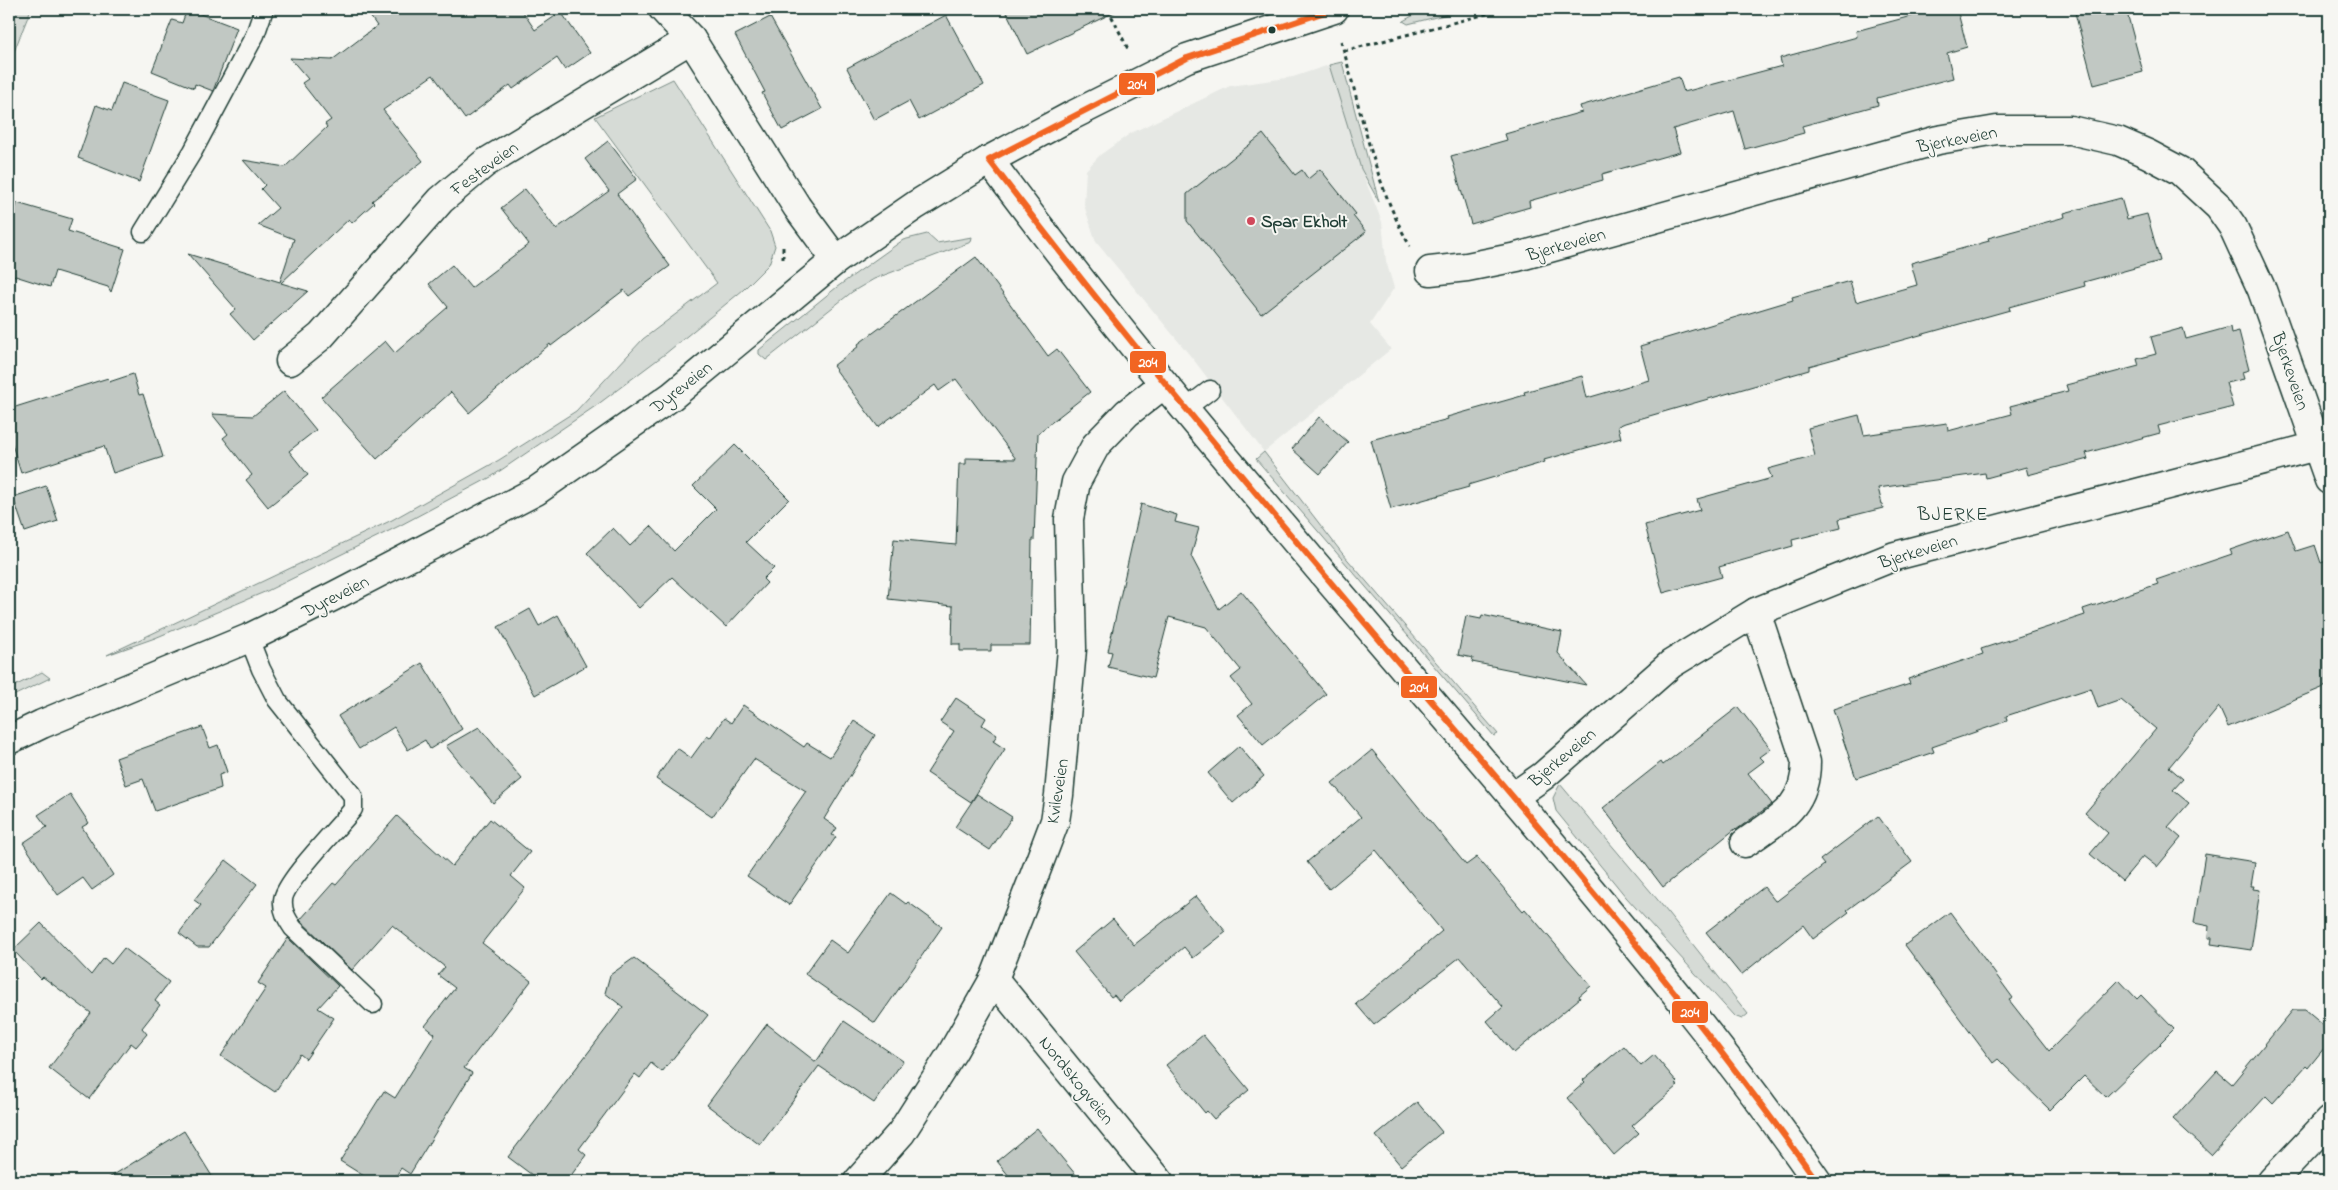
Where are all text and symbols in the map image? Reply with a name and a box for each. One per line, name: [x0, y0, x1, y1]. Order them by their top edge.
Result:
unlabelled marker: [1267, 25, 1277, 35]
line badge: 204: [1118, 72, 1156, 96]
text: 204: [1127, 75, 1147, 96]
street label: Bjerkeveien: [1914, 120, 2000, 162]
street label: Festeveien: [445, 136, 525, 204]
place label: Spar Ekholt: [1261, 210, 1348, 236]
marker: Spar Ekholt: [1245, 215, 1257, 227]
street label: Bjerkeveien: [1523, 222, 1609, 270]
street label: Bjerkeveien: [2263, 328, 2315, 414]
line badge: 204: [1129, 350, 1167, 374]
text: 204: [1138, 353, 1158, 374]
street label: Dyreveien: [645, 356, 719, 422]
district label: BJERKE: [1917, 502, 1988, 529]
street label: Bjerkeveien: [1875, 529, 1961, 577]
street label: Dyreveien: [297, 570, 374, 626]
line badge: 204: [1400, 675, 1438, 699]
text: 204: [1409, 678, 1429, 699]
street label: Bjerkeveien: [1523, 722, 1603, 795]
street label: Kvileveien: [1041, 757, 1077, 826]
line badge: 204: [1671, 1000, 1709, 1024]
text: 204: [1680, 1003, 1700, 1024]
street label: Nordskogveien: [1031, 1031, 1119, 1132]

